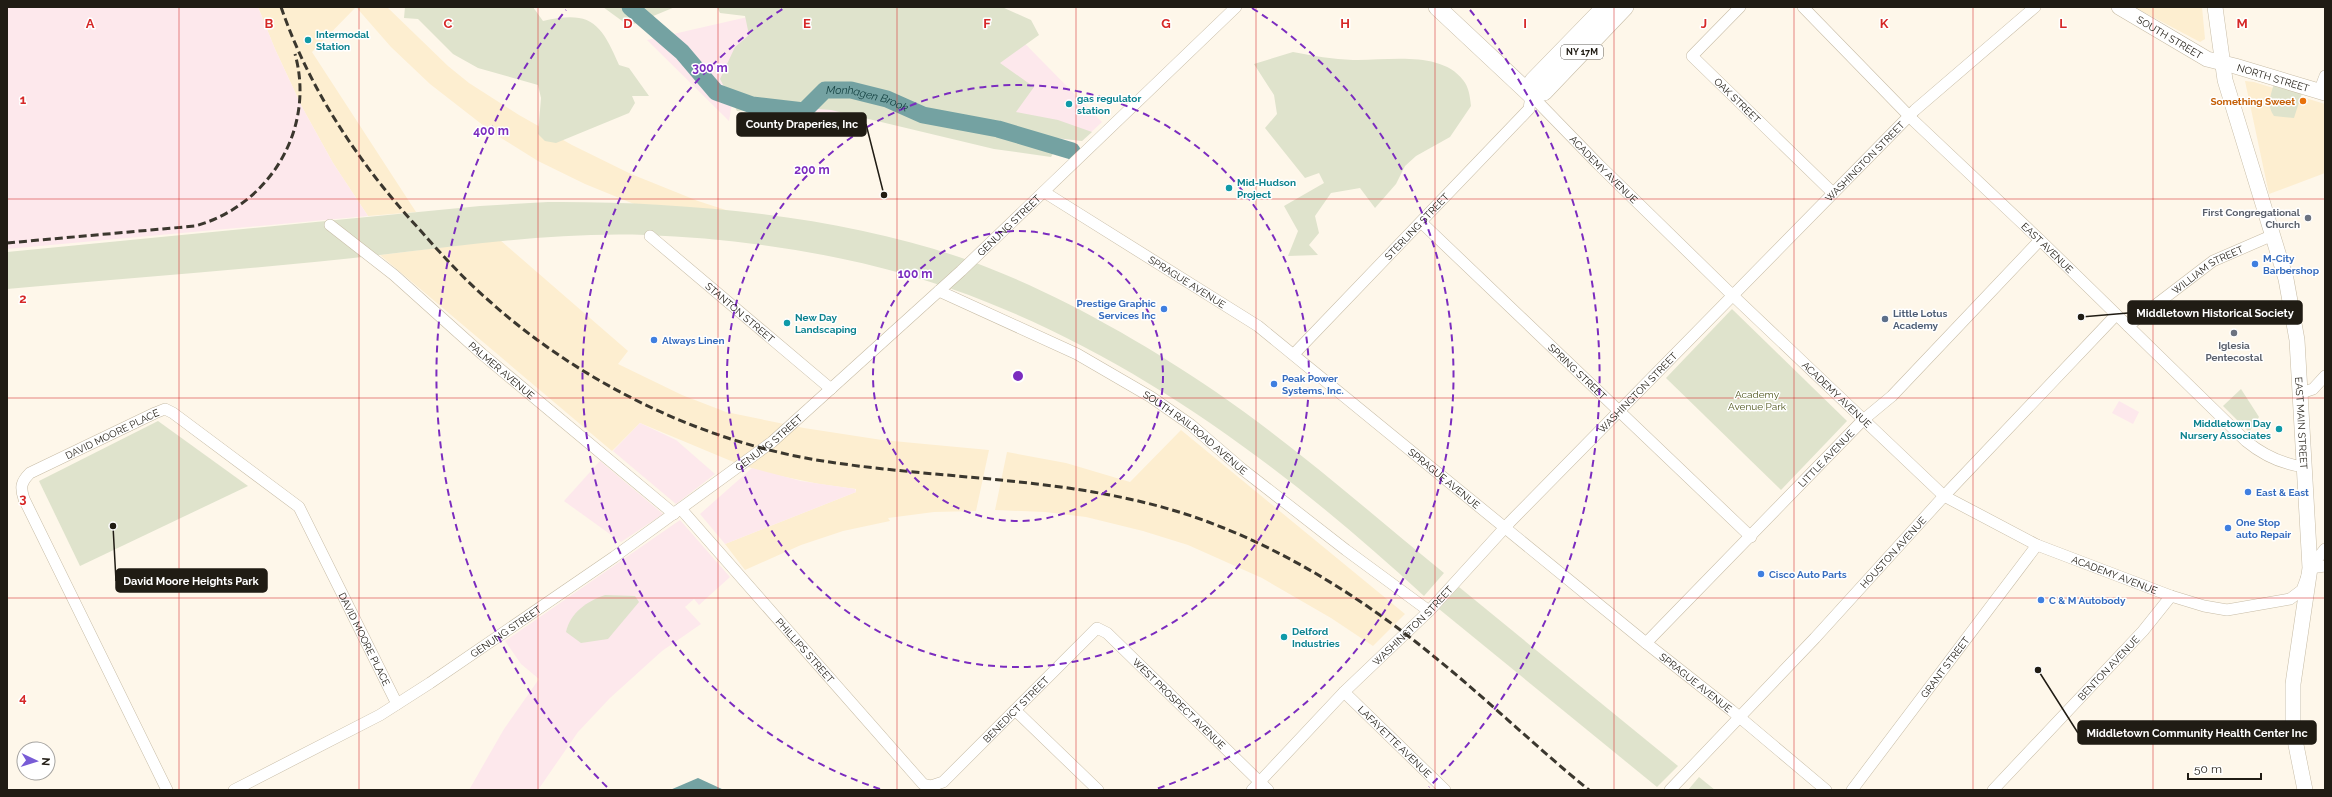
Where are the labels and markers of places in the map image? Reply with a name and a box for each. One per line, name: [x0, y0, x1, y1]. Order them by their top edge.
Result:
place label: Intermodal Station: [316, 29, 370, 52]
marker: Intermodal Station: [303, 35, 313, 45]
place label: gas regulator station: [1077, 93, 1141, 116]
place label: Something Sweet: [2210, 96, 2295, 107]
marker: Something Sweet: [2298, 96, 2308, 106]
marker: gas regulator station: [1064, 99, 1074, 109]
callout: County Draperies, Inc: [737, 113, 866, 136]
place label: Mid-Hudson Project: [1237, 177, 1296, 200]
marker: Mid-Hudson Project: [1224, 183, 1234, 193]
place label: First Congregational Church: [2202, 207, 2301, 230]
marker: First Congregational Church: [2303, 213, 2313, 223]
place label: M-City Barbershop: [2263, 253, 2320, 276]
marker: M-City Barbershop: [2250, 259, 2260, 269]
place label: Prestige Graphic Services Inc: [1077, 298, 1156, 321]
callout: Middletown Historical Society: [2128, 301, 2302, 324]
marker: Prestige Graphic Services Inc: [1159, 304, 1169, 314]
place label: Little Lotus Academy: [1893, 308, 1947, 331]
place label: New Day Landscaping: [795, 312, 857, 335]
marker: Little Lotus Academy: [1880, 314, 1890, 324]
marker: New Day Landscaping: [782, 318, 792, 328]
marker: Iglesia Pentecostal: [2229, 328, 2239, 338]
marker: Always Linen: [649, 335, 659, 345]
place label: Always Linen: [662, 335, 725, 346]
place label: Iglesia Pentecostal: [2205, 340, 2263, 363]
centre of rings: [1011, 369, 1025, 383]
place label: Peak Power Systems, Inc.: [1282, 373, 1344, 396]
marker: Peak Power Systems, Inc.: [1269, 379, 1279, 389]
place label: Middletown Day Nursery Associates: [2180, 418, 2271, 441]
marker: Middletown Day Nursery Associates: [2274, 424, 2284, 434]
marker: East & East: [2243, 487, 2253, 497]
place label: East & East: [2256, 487, 2309, 498]
place label: One Stop auto Repair: [2236, 517, 2291, 540]
marker: One Stop auto Repair: [2223, 523, 2233, 533]
callout: David Moore Heights Park: [116, 569, 267, 592]
marker: Cisco Auto Parts: [1756, 569, 1766, 579]
place label: Cisco Auto Parts: [1769, 569, 1847, 580]
marker: C & M Autobody: [2036, 595, 2046, 605]
place label: C & M Autobody: [2049, 595, 2126, 606]
place label: Delford Industries: [1292, 626, 1340, 649]
marker: Delford Industries: [1279, 632, 1289, 642]
callout: Middletown Community Health Center Inc: [2078, 721, 2316, 744]

